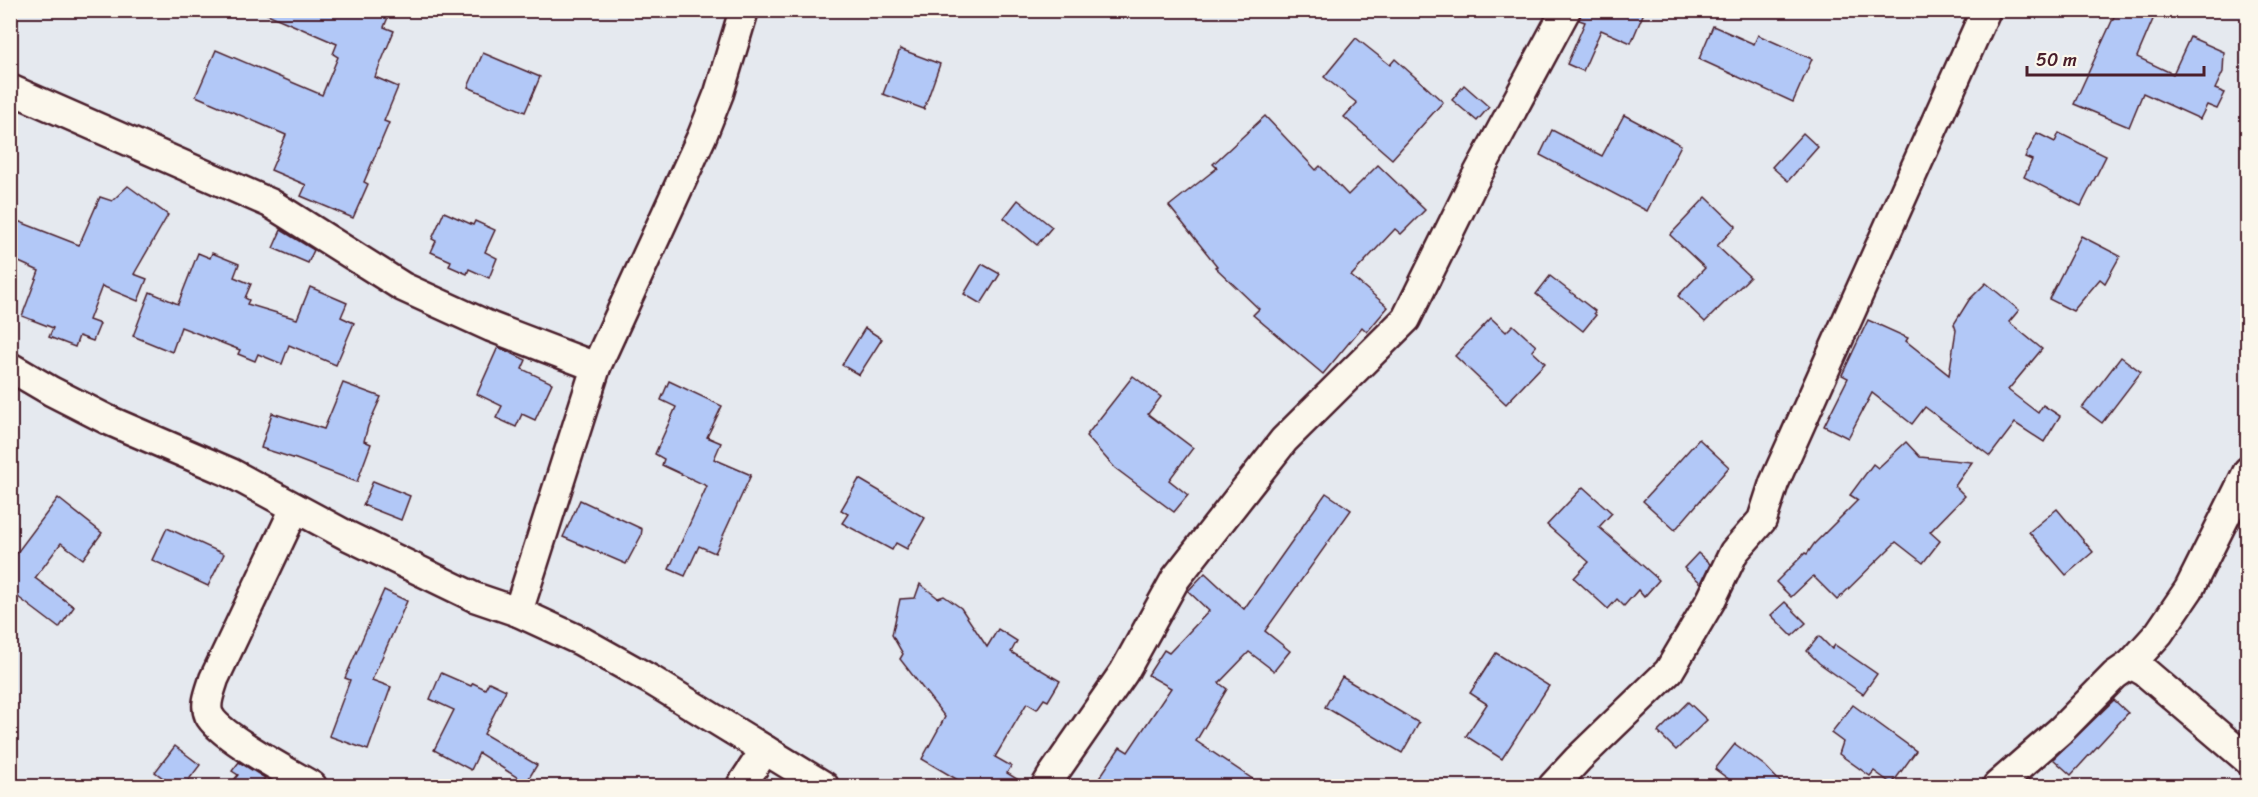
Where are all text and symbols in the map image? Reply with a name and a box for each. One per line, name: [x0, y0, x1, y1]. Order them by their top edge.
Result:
scale bar: [2027, 39, 2204, 77]
text: 50 m: [2036, 44, 2077, 76]

